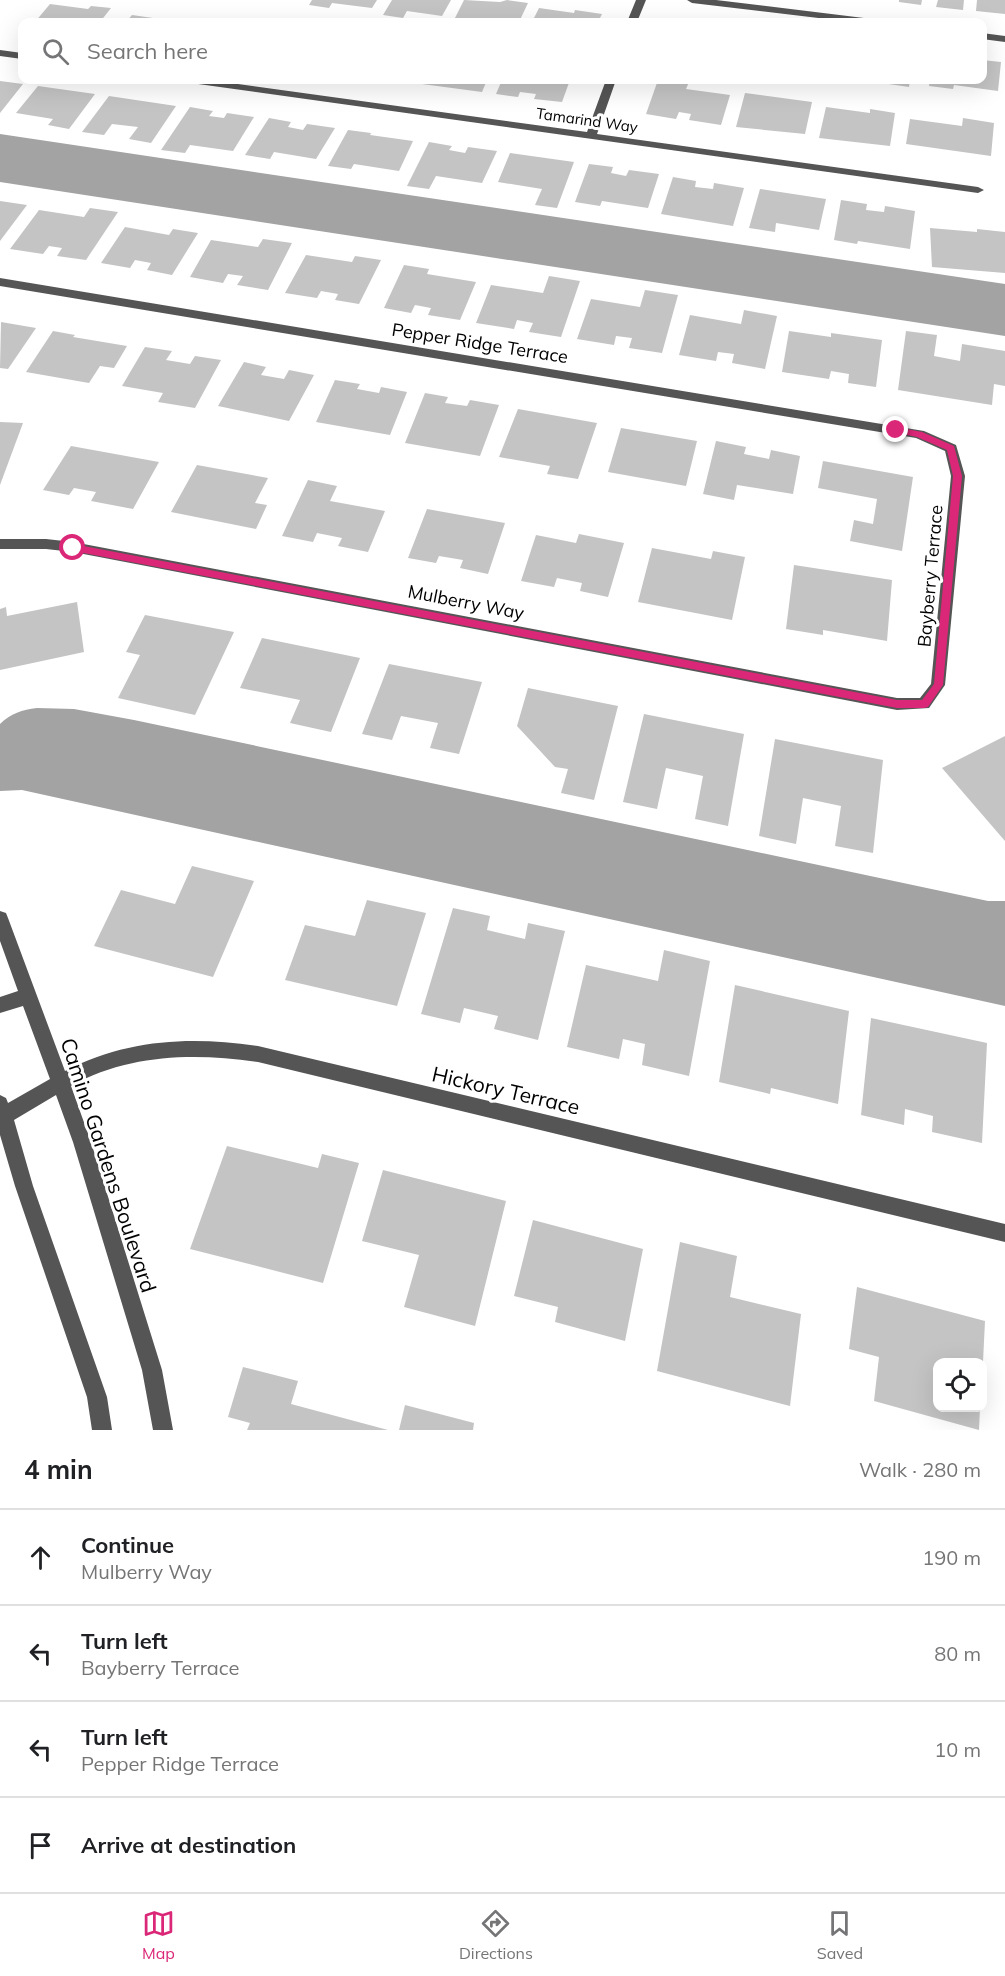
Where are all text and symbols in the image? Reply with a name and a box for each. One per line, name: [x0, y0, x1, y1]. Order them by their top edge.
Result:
search box: [18, 18, 987, 84]
icon: search: [39, 35, 72, 68]
text: Search here: [87, 37, 208, 65]
street label: Tamarind Way: [535, 103, 639, 137]
street label: Pepper Ridge Terrace: [390, 318, 570, 368]
route end: [882, 416, 908, 442]
street label: Bayberry Terrace: [912, 504, 948, 648]
route start: [59, 534, 85, 560]
street label: Mulberry Way: [406, 579, 526, 625]
street label: Camino Gardens Boulevard: [56, 1035, 162, 1295]
street label: Hickory Terrace: [430, 1060, 582, 1120]
map controls: [933, 1358, 987, 1412]
button: locate: [933, 1358, 987, 1412]
text: 4 min: [24, 1453, 93, 1486]
text: Walk · 280 m: [859, 1457, 981, 1482]
text: Continue: [81, 1531, 174, 1559]
icon: ahead: [24, 1541, 57, 1574]
text: 190 m: [922, 1545, 981, 1570]
text: Mulberry Way: [81, 1559, 212, 1584]
text: Turn left: [81, 1627, 168, 1655]
icon: left: [24, 1637, 57, 1670]
text: 80 m: [934, 1641, 981, 1666]
text: Bayberry Terrace: [81, 1655, 239, 1680]
text: Turn left: [81, 1723, 168, 1751]
icon: left: [24, 1733, 57, 1766]
text: 10 m: [934, 1737, 981, 1762]
text: Pepper Ridge Terrace: [81, 1751, 279, 1776]
icon: arrive: [24, 1829, 57, 1862]
text: Arrive at destination: [81, 1831, 296, 1859]
tab: Map: [142, 1907, 175, 1963]
tab: Directions: [459, 1907, 533, 1963]
tab: Saved: [817, 1907, 863, 1963]

